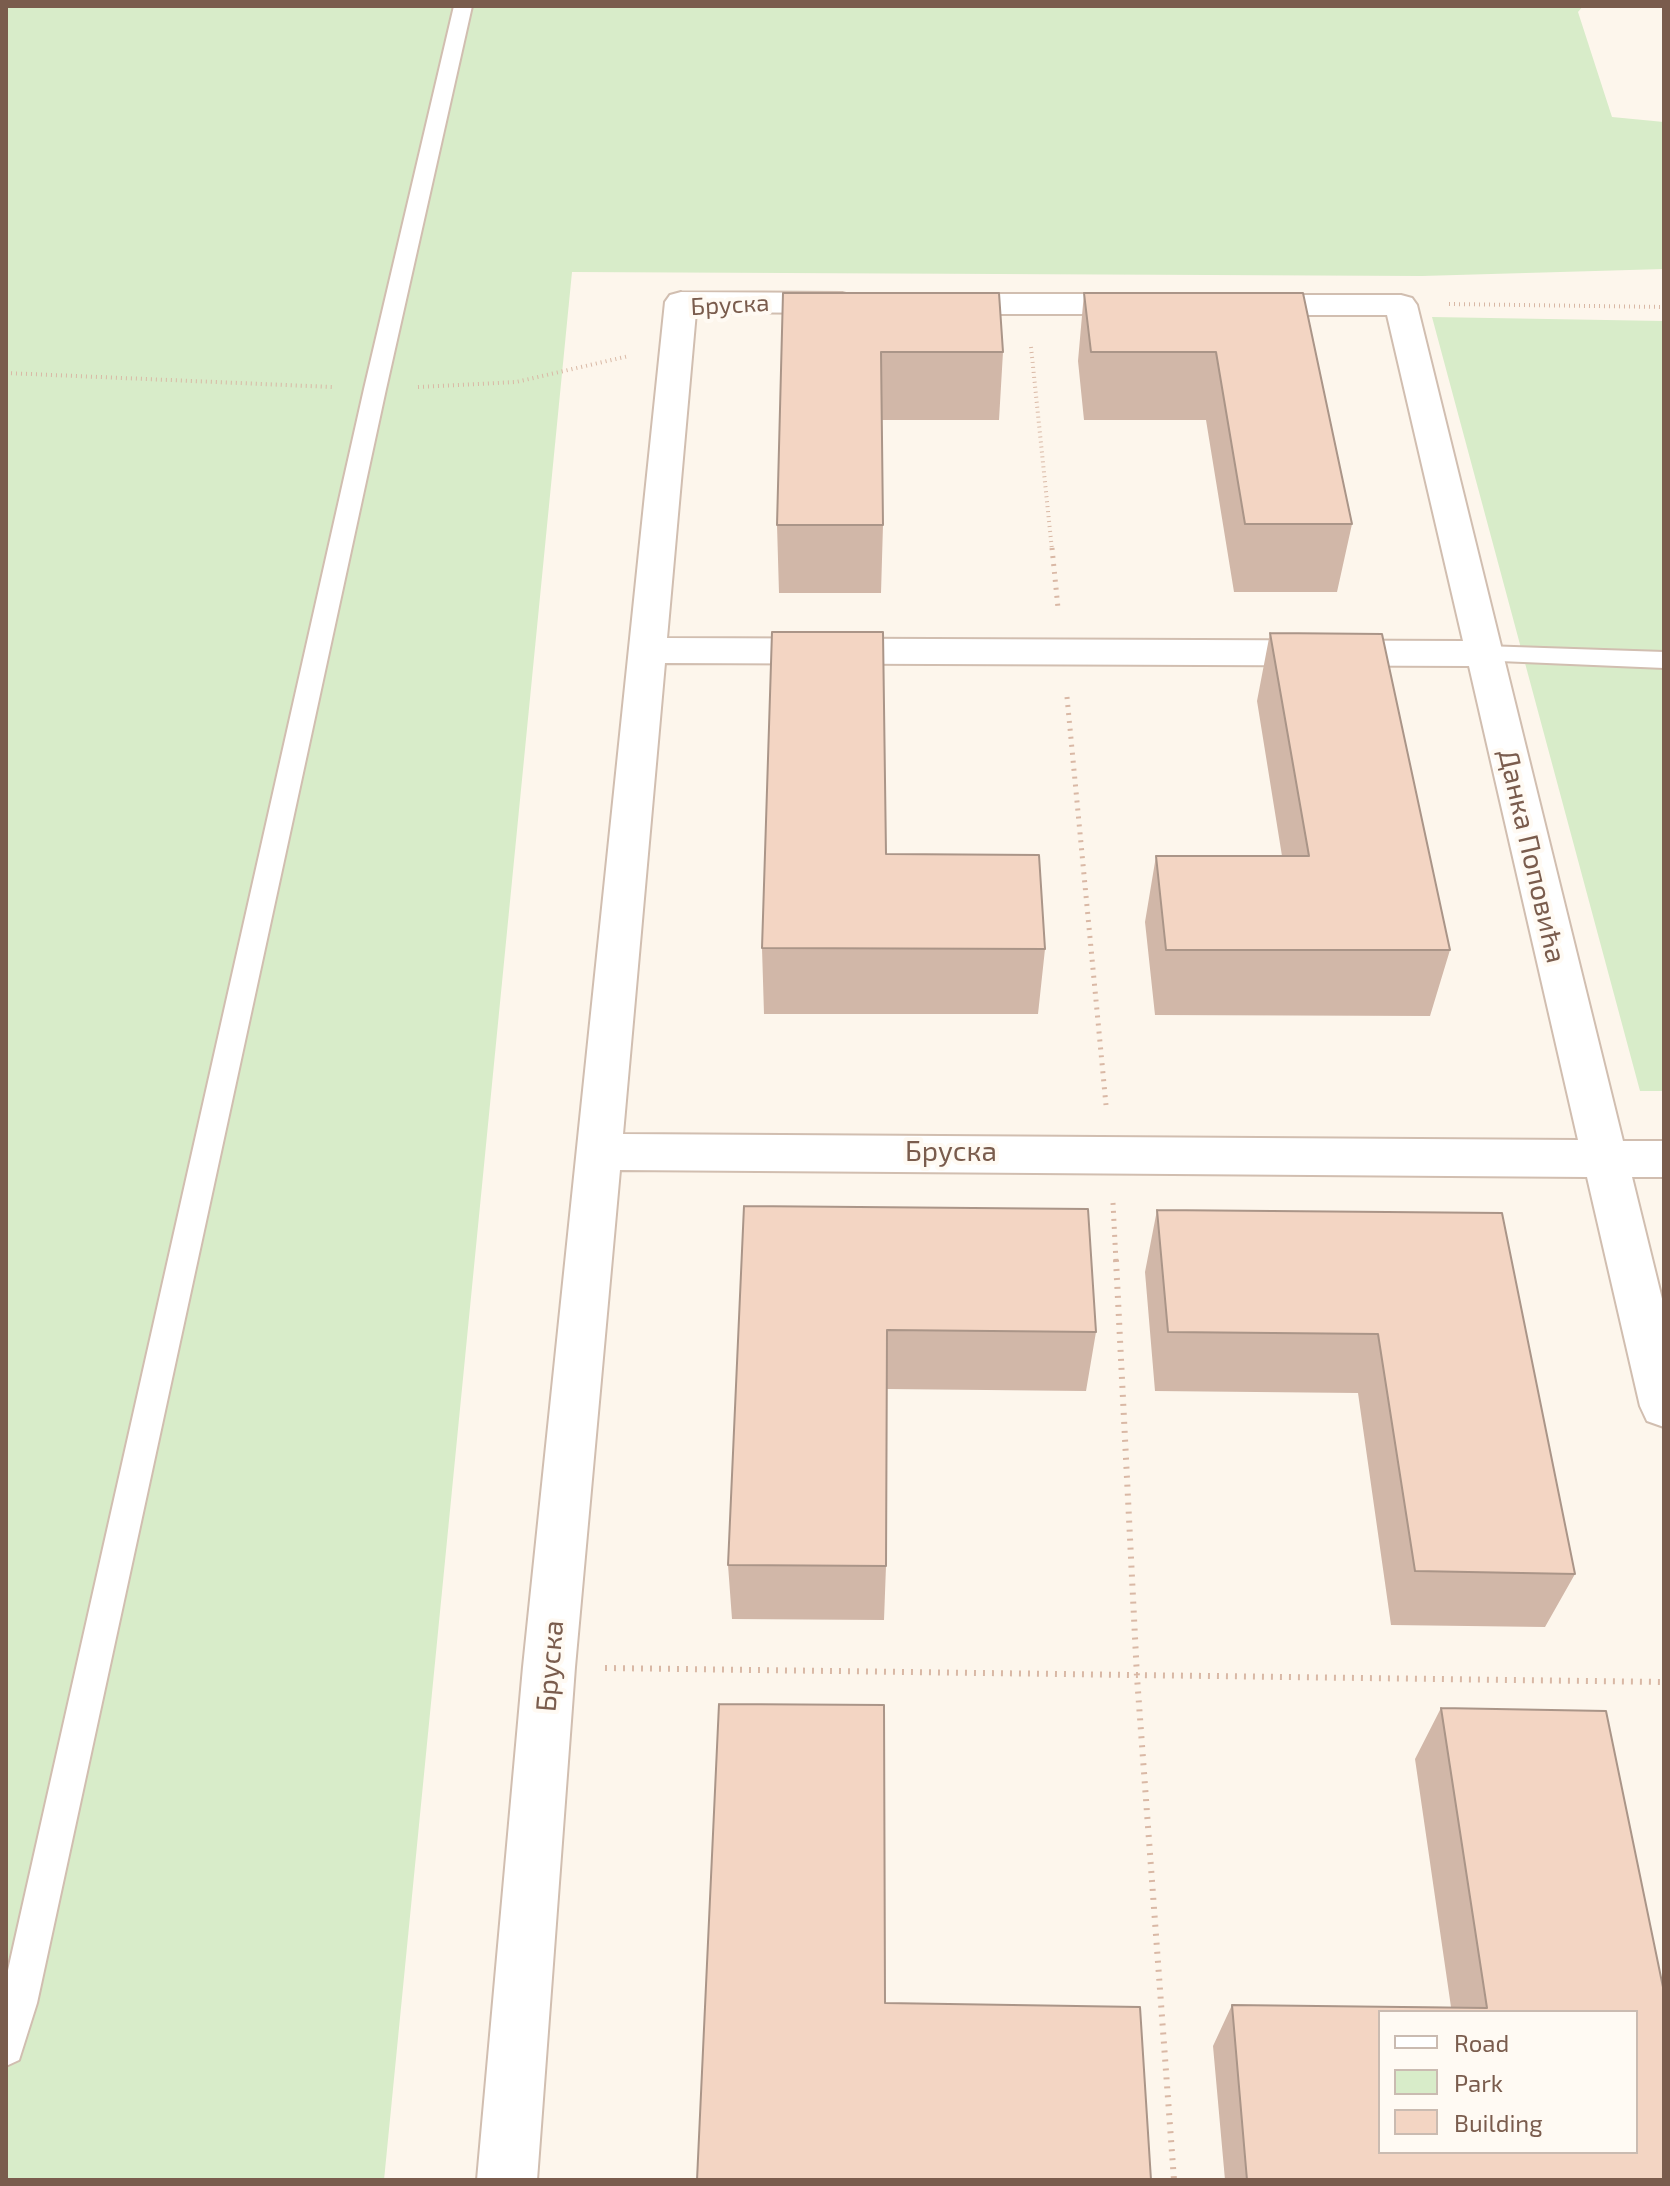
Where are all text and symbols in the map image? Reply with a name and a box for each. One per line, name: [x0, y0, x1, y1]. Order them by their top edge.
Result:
street label: Бруска: [690, 289, 770, 321]
street label: Данка Поповића: [1491, 746, 1573, 966]
street label: Бруска: [905, 1135, 997, 1169]
street label: Бруска: [529, 1619, 571, 1713]
legend: [1378, 2010, 1638, 2154]
text: Road: [1454, 2028, 1509, 2057]
text: Park: [1454, 2068, 1503, 2097]
text: Building: [1454, 2108, 1543, 2137]

